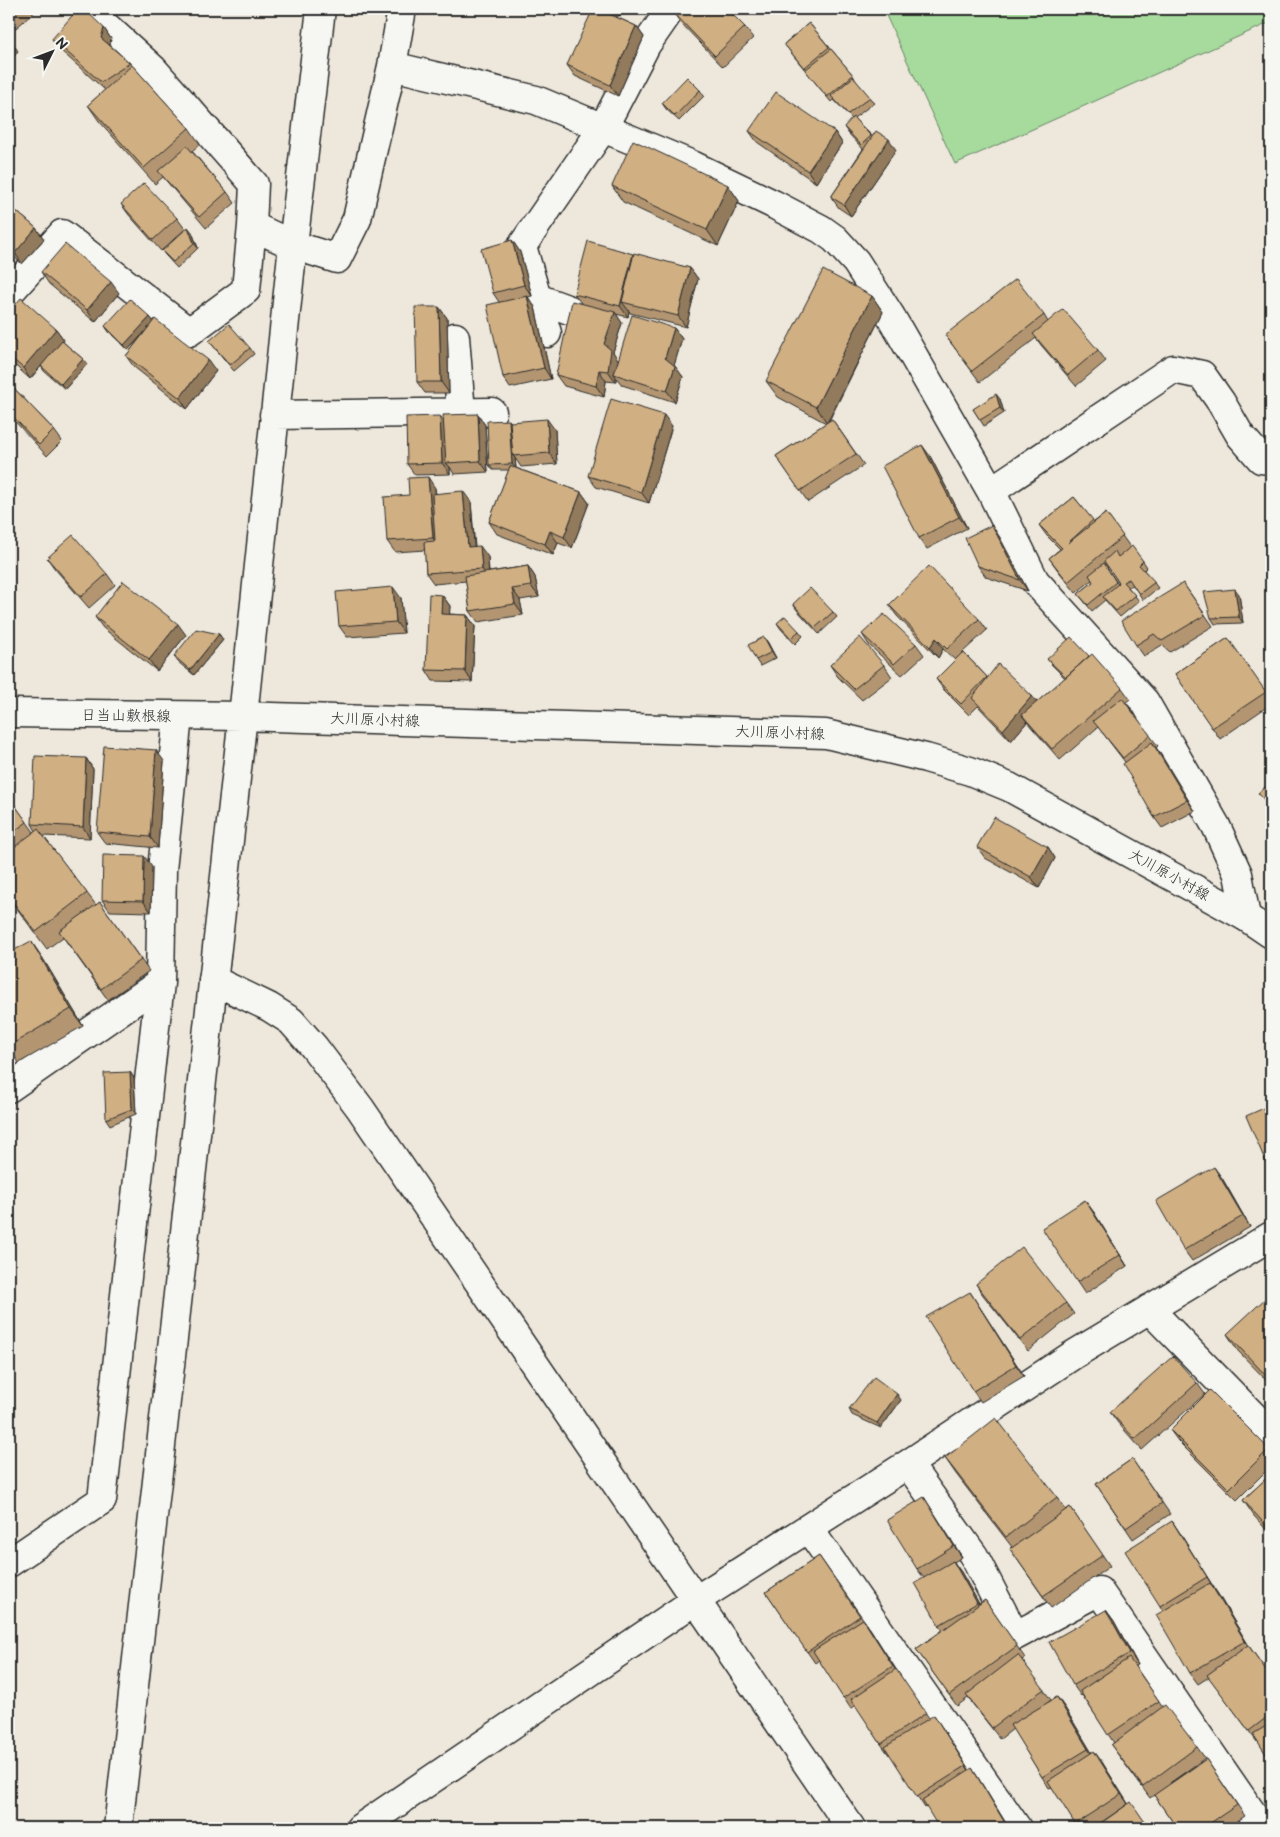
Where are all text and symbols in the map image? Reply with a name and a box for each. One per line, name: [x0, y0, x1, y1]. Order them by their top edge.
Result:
north arrow: [28, 28, 78, 78]
text: N: [51, 34, 71, 53]
street label: 日当山敷根線: [81, 706, 171, 726]
street label: 大川原小村線: [330, 709, 420, 731]
street label: 大川原小村線: [735, 722, 825, 744]
street label: 大川原小村線: [1125, 845, 1213, 905]

